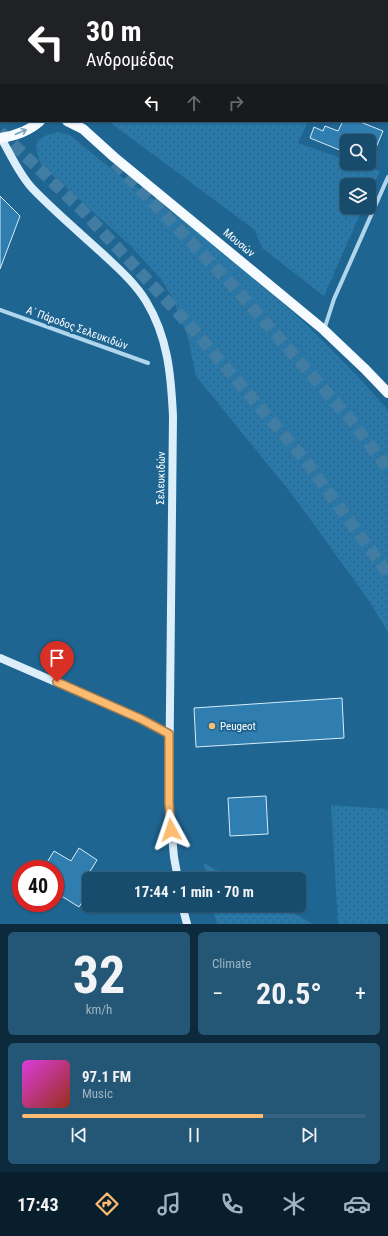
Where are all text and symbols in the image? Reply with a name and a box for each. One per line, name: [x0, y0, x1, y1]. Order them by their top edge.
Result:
text: 30 m: [86, 15, 142, 48]
icon: left: [20, 16, 72, 68]
text: Ανδρομέδας: [86, 49, 174, 70]
icon: left: [141, 92, 163, 114]
icon: ahead: [183, 92, 205, 114]
icon: right: [225, 92, 247, 114]
one-way arrow: [15, 128, 27, 136]
map controls: [340, 134, 376, 214]
button: search: [340, 134, 376, 170]
button: layers: [340, 178, 376, 214]
street label: Μουσών: [221, 226, 258, 260]
street label: Α΄ Πάροδος Σελευκιδών: [25, 304, 130, 352]
street label: Σελευκιδών: [154, 451, 168, 505]
pin: [40, 641, 74, 682]
icon: arrive: [46, 647, 68, 669]
place label: Peugeot: [220, 720, 256, 733]
marker: Peugeot: [207, 721, 217, 731]
position arrow: [150, 809, 192, 851]
speed limit sign: 40: [12, 860, 64, 912]
text: 17:44 · 1 min · 70 m: [134, 883, 254, 901]
text: 32: [73, 945, 125, 1006]
text: Climate: [212, 956, 251, 971]
text: 20.5°: [256, 976, 322, 1011]
text: −: [212, 981, 223, 1006]
text: +: [355, 981, 366, 1006]
text: km/h: [86, 1002, 112, 1017]
text: 97.1 FM: [82, 1068, 131, 1086]
text: Music: [82, 1086, 113, 1101]
icon: previous: [68, 1124, 90, 1146]
icon: pause: [183, 1124, 205, 1146]
icon: next: [298, 1124, 320, 1146]
icon: directions: [93, 1190, 121, 1218]
icon: music: [155, 1190, 183, 1218]
icon: phone: [218, 1190, 246, 1218]
icon: climate: [280, 1190, 308, 1218]
icon: car: [343, 1190, 371, 1218]
text: 17:43: [17, 1194, 59, 1215]

